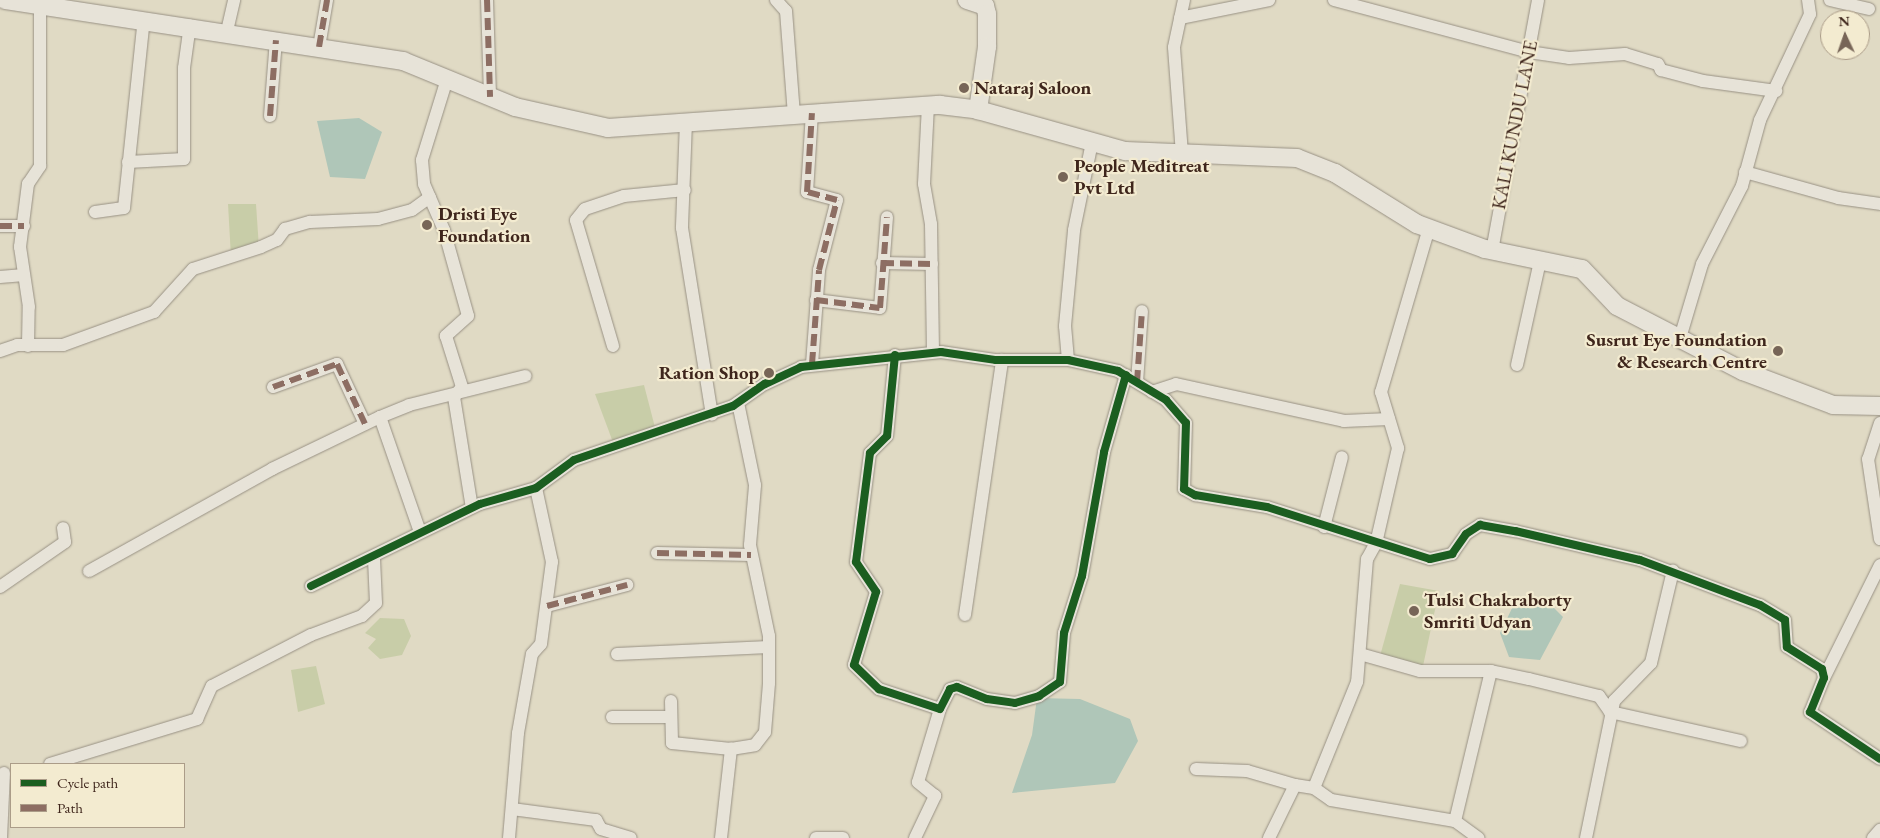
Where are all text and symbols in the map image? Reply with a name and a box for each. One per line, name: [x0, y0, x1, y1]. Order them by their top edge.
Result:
north arrow: [1820, 10, 1870, 60]
text: N: [1838, 12, 1850, 30]
street label: KALI KUNDU LANE: [1487, 39, 1543, 211]
place label: Nataraj Saloon: [974, 77, 1091, 99]
marker: Nataraj Saloon: [958, 82, 970, 94]
place label: People Meditreat Pvt Ltd: [1074, 155, 1209, 199]
marker: People Meditreat Pvt Ltd: [1056, 170, 1070, 184]
place label: Dristi Eye Foundation: [438, 203, 530, 247]
marker: Dristi Eye Foundation: [420, 218, 434, 232]
place label: Susrut Eye Foundation & Research Centre: [1586, 329, 1767, 373]
marker: Susrut Eye Foundation & Research Centre: [1771, 344, 1785, 358]
place label: Ration Shop: [659, 362, 759, 384]
marker: Ration Shop: [763, 367, 775, 379]
place label: Tulsi Chakraborty Smriti Udyan: [1424, 589, 1572, 633]
marker: Tulsi Chakraborty Smriti Udyan: [1408, 605, 1420, 617]
legend: [10, 763, 185, 828]
text: Cycle path: [57, 773, 118, 792]
text: Path: [57, 798, 83, 817]

